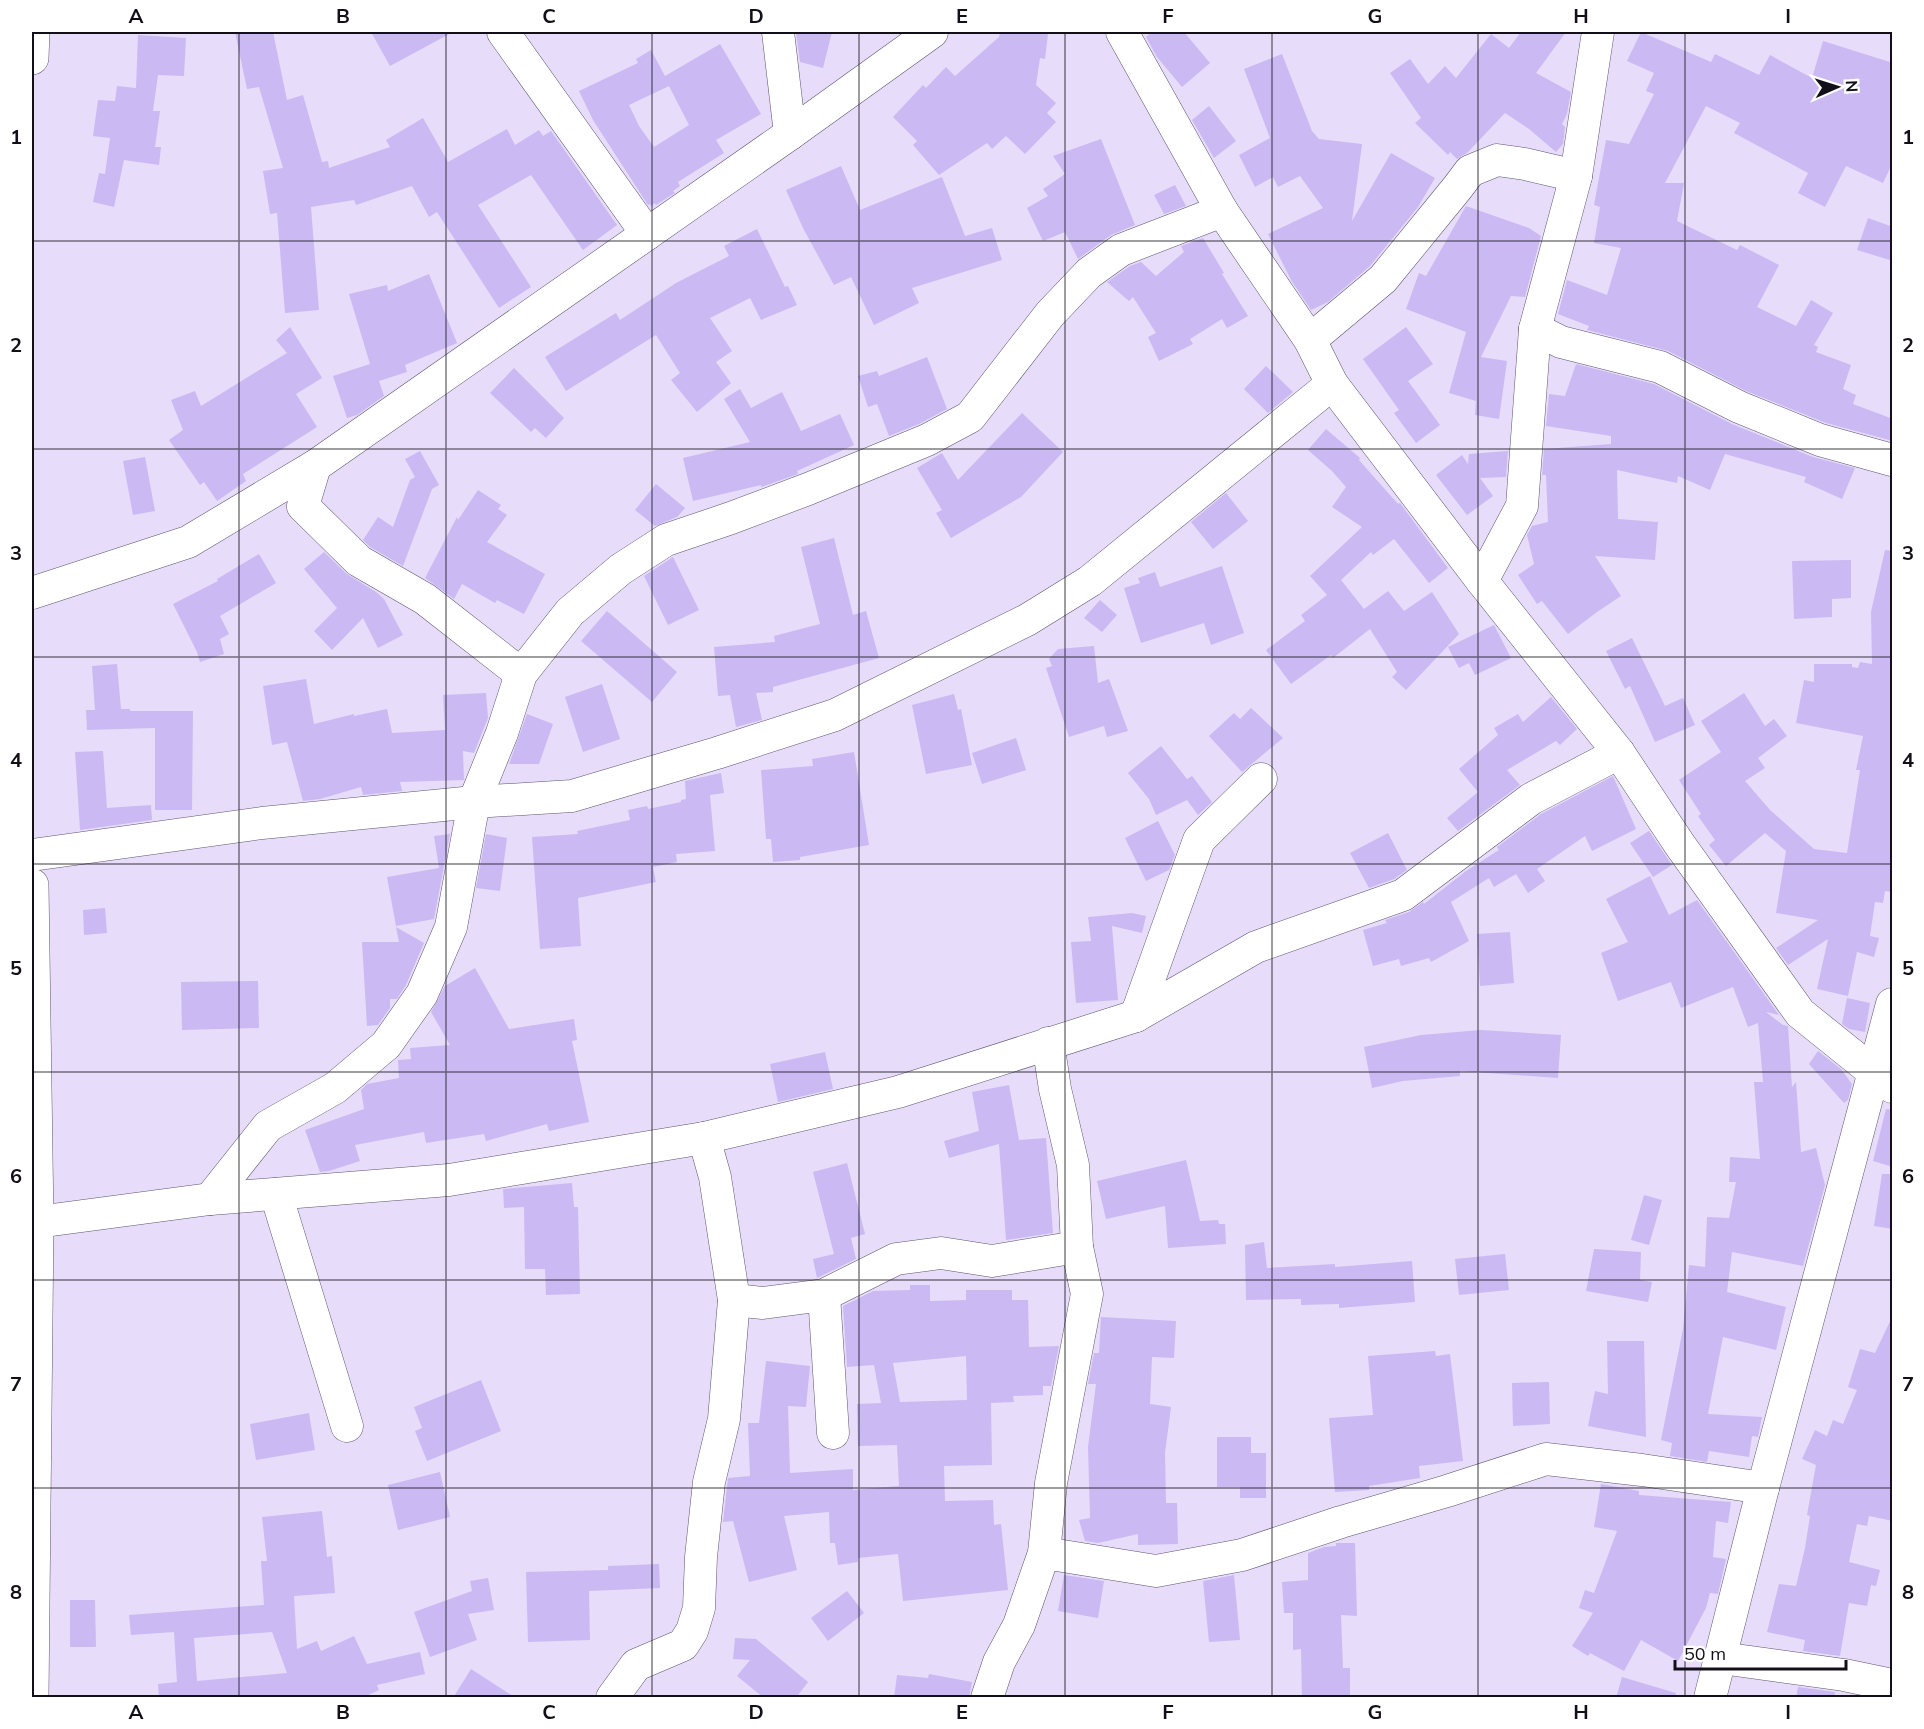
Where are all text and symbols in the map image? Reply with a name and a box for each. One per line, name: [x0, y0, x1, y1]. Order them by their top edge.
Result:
text: A: [129, 3, 144, 28]
text: B: [336, 3, 350, 28]
text: C: [542, 3, 556, 28]
text: D: [748, 3, 764, 28]
text: E: [956, 3, 968, 28]
text: F: [1162, 3, 1174, 28]
text: G: [1368, 3, 1382, 28]
text: H: [1573, 3, 1589, 28]
text: I: [1785, 3, 1791, 28]
north arrow: [1807, 57, 1867, 117]
text: N: [1842, 80, 1862, 93]
text: 1: [10, 124, 22, 149]
text: 1: [1902, 124, 1914, 149]
text: 2: [10, 332, 22, 357]
text: 2: [1902, 332, 1914, 357]
text: 3: [10, 540, 22, 565]
text: 3: [1902, 540, 1914, 565]
text: 4: [10, 747, 22, 772]
text: 4: [1902, 747, 1914, 772]
text: 5: [10, 955, 22, 980]
text: 5: [1902, 955, 1914, 980]
text: 6: [10, 1163, 22, 1188]
text: 6: [1902, 1163, 1914, 1188]
text: 7: [10, 1371, 22, 1396]
text: 7: [1902, 1371, 1914, 1396]
text: 8: [10, 1579, 22, 1604]
text: 8: [1902, 1579, 1914, 1604]
scale bar: [1675, 1633, 1846, 1671]
text: 50 m: [1684, 1642, 1726, 1665]
text: A: [129, 1699, 144, 1724]
text: B: [336, 1699, 350, 1724]
text: C: [542, 1699, 556, 1724]
text: D: [748, 1699, 764, 1724]
text: E: [956, 1699, 968, 1724]
text: F: [1162, 1699, 1174, 1724]
text: G: [1368, 1699, 1382, 1724]
text: H: [1573, 1699, 1589, 1724]
text: I: [1785, 1699, 1791, 1724]

